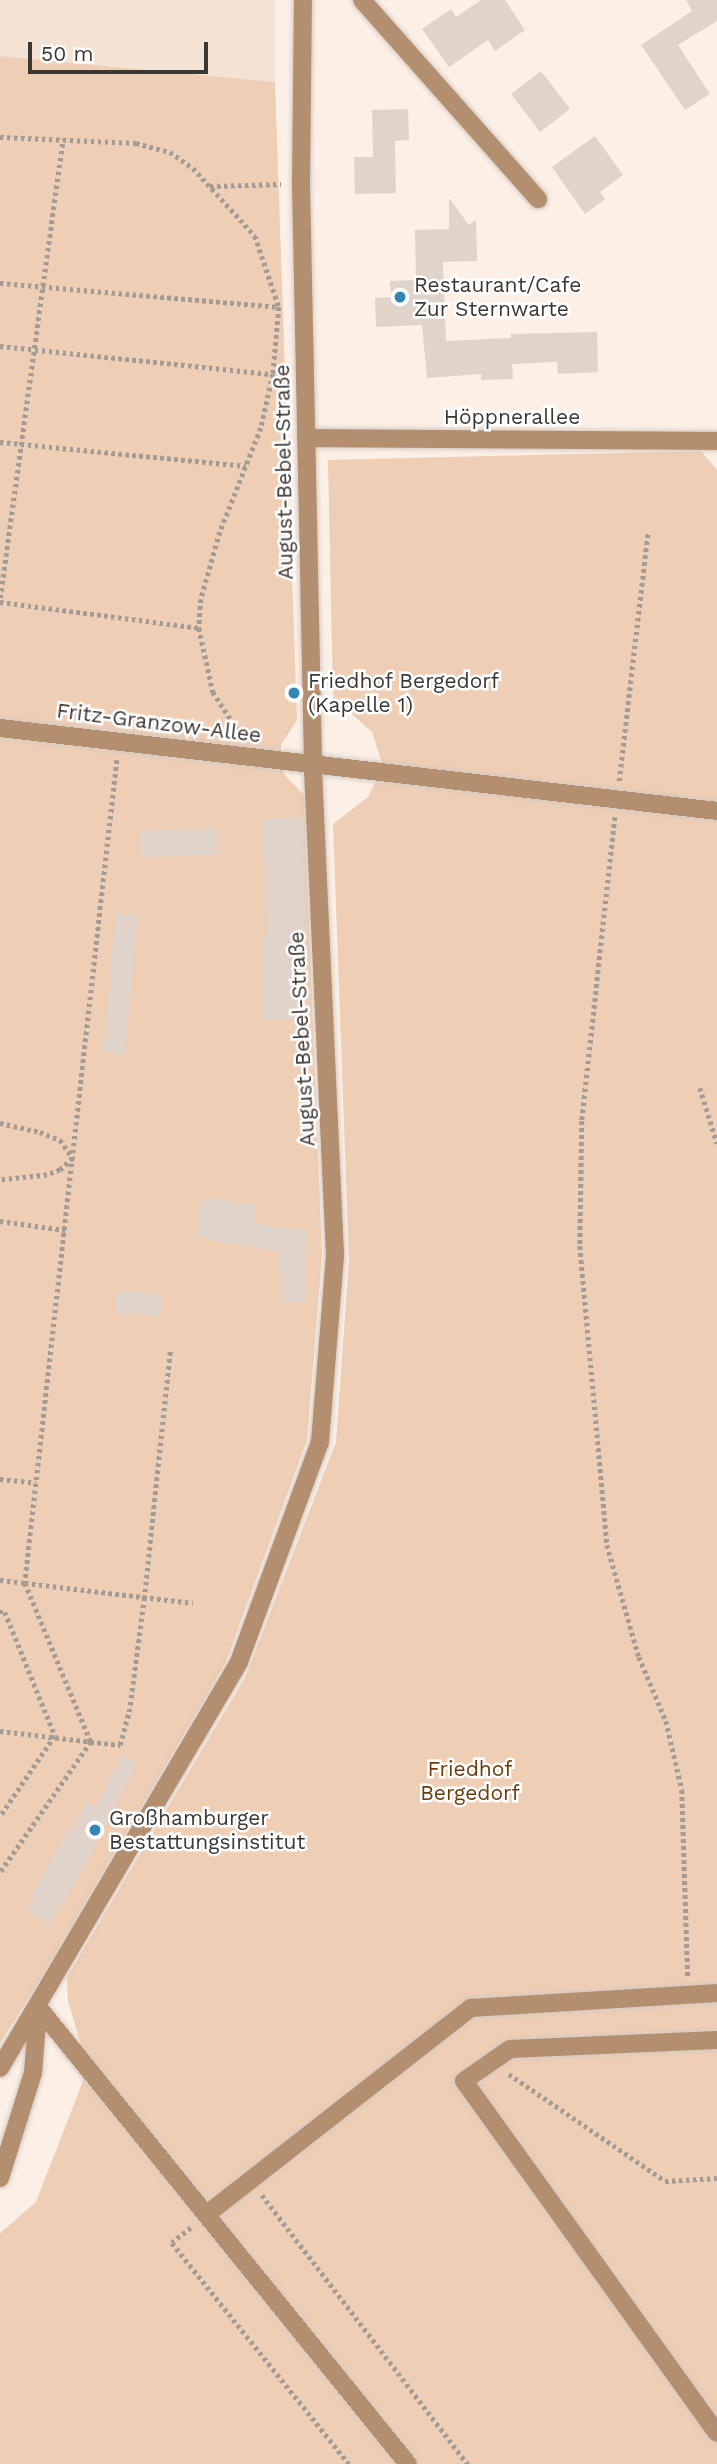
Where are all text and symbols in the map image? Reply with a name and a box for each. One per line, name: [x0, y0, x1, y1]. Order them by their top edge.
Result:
scale bar: [32, 28, 212, 72]
text: 50 m: [41, 41, 93, 66]
place label: Restaurant/Cafe Zur Sternwarte: [414, 272, 581, 322]
marker: Restaurant/Cafe Zur Sternwarte: [392, 289, 408, 305]
street label: August-Bebel-Straße: [270, 364, 298, 580]
street label: Höppnerallee: [444, 404, 580, 430]
place label: Friedhof Bergedorf (Kapelle 1): [308, 668, 500, 718]
marker: Friedhof Bergedorf (Kapelle 1): [286, 685, 302, 701]
street label: Fritz-Granzow-Allee: [55, 698, 263, 748]
street label: August-Bebel-Straße: [284, 931, 320, 1147]
park label: Friedhof Bergedorf: [420, 1756, 520, 1806]
place label: Großhamburger Bestattungsinstitut: [109, 1805, 305, 1855]
marker: Großhamburger Bestattungsinstitut: [87, 1822, 103, 1838]

